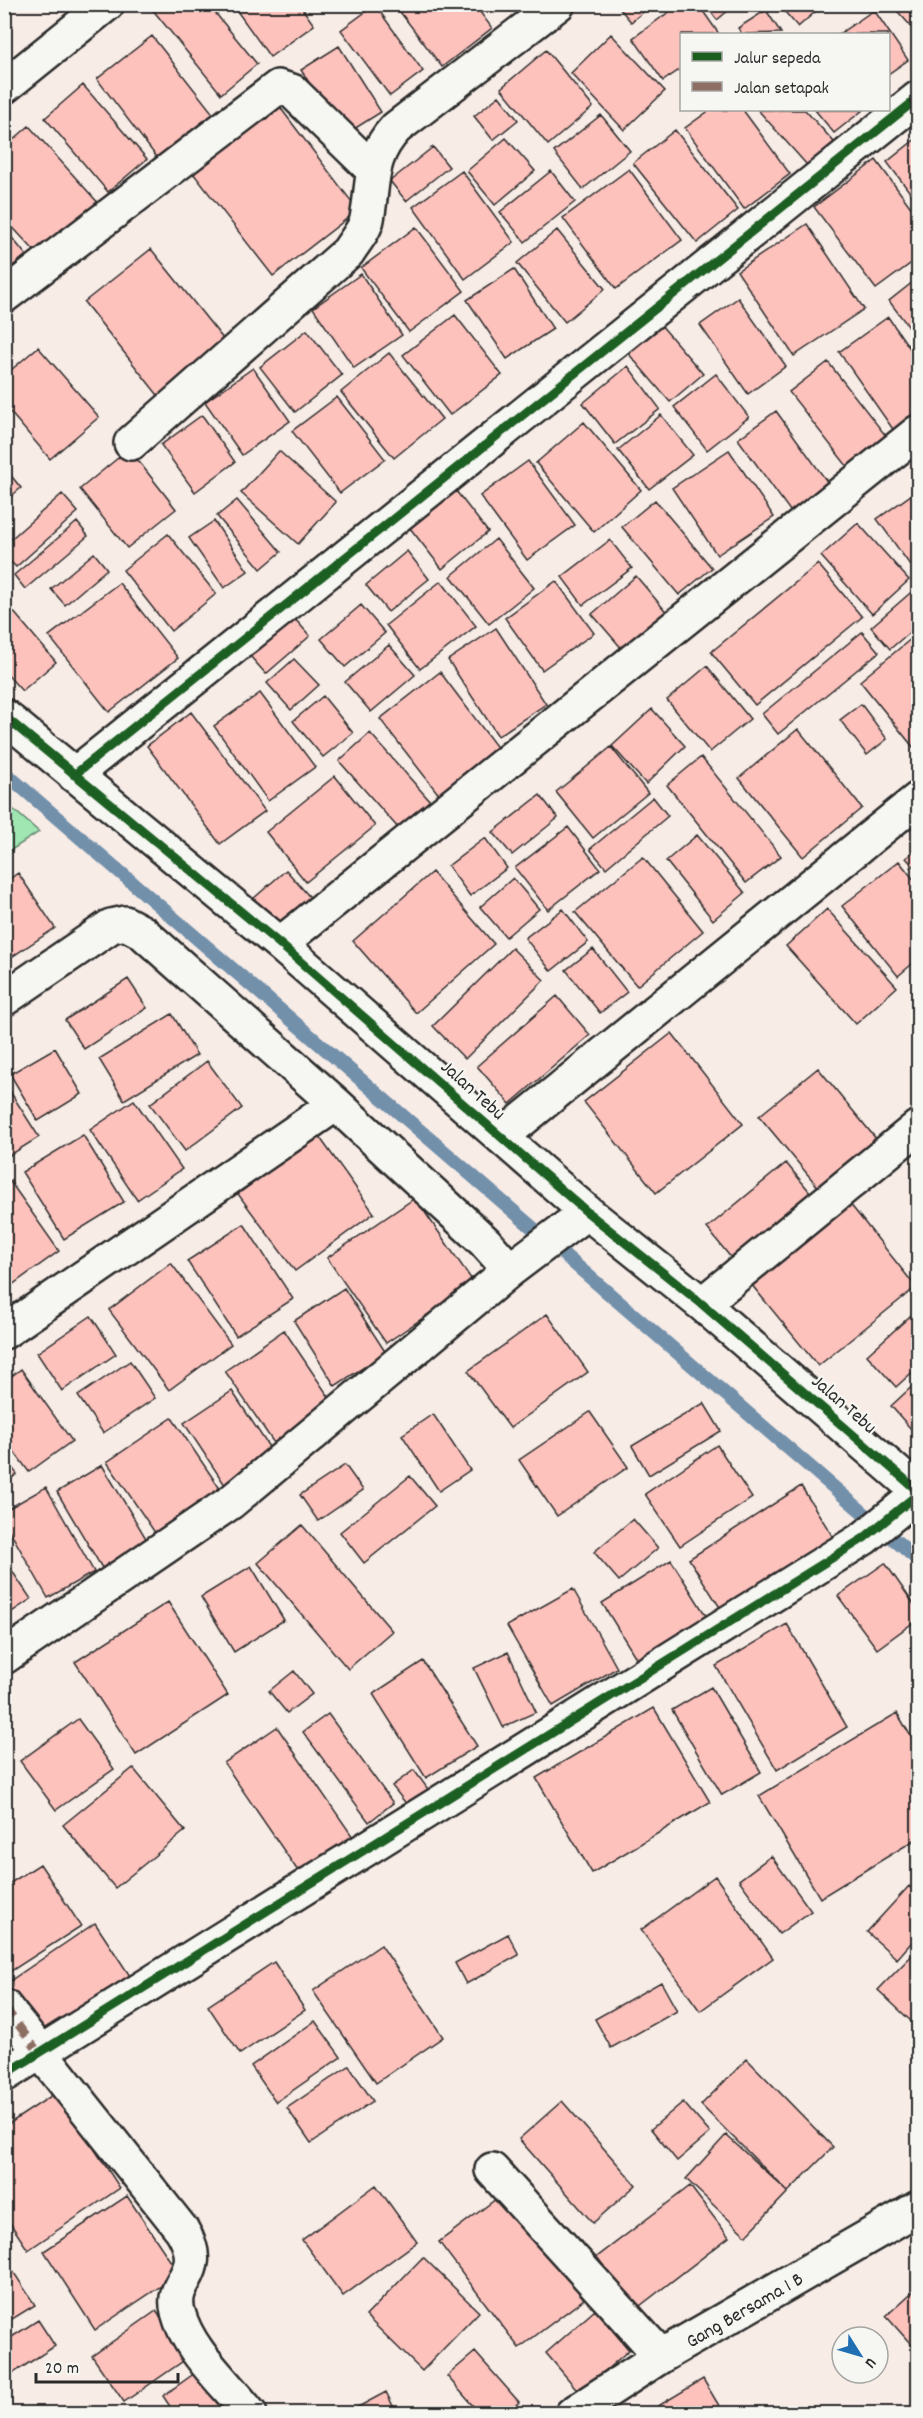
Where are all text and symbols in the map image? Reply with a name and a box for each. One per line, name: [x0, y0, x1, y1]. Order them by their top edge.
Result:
legend: [680, 33, 890, 111]
text: Jalur sepeda: [734, 47, 821, 72]
text: Jalan setapak: [734, 77, 829, 102]
street label: Jalan Tebu: [433, 1054, 511, 1128]
street label: Jalan Tebu: [804, 1369, 882, 1442]
street label: Gang Bersama 1 B: [681, 2267, 810, 2357]
north arrow: [830, 2325, 890, 2385]
scale bar: [36, 2346, 178, 2384]
text: U: [858, 2353, 881, 2373]
text: 20 m: [45, 2357, 79, 2382]

